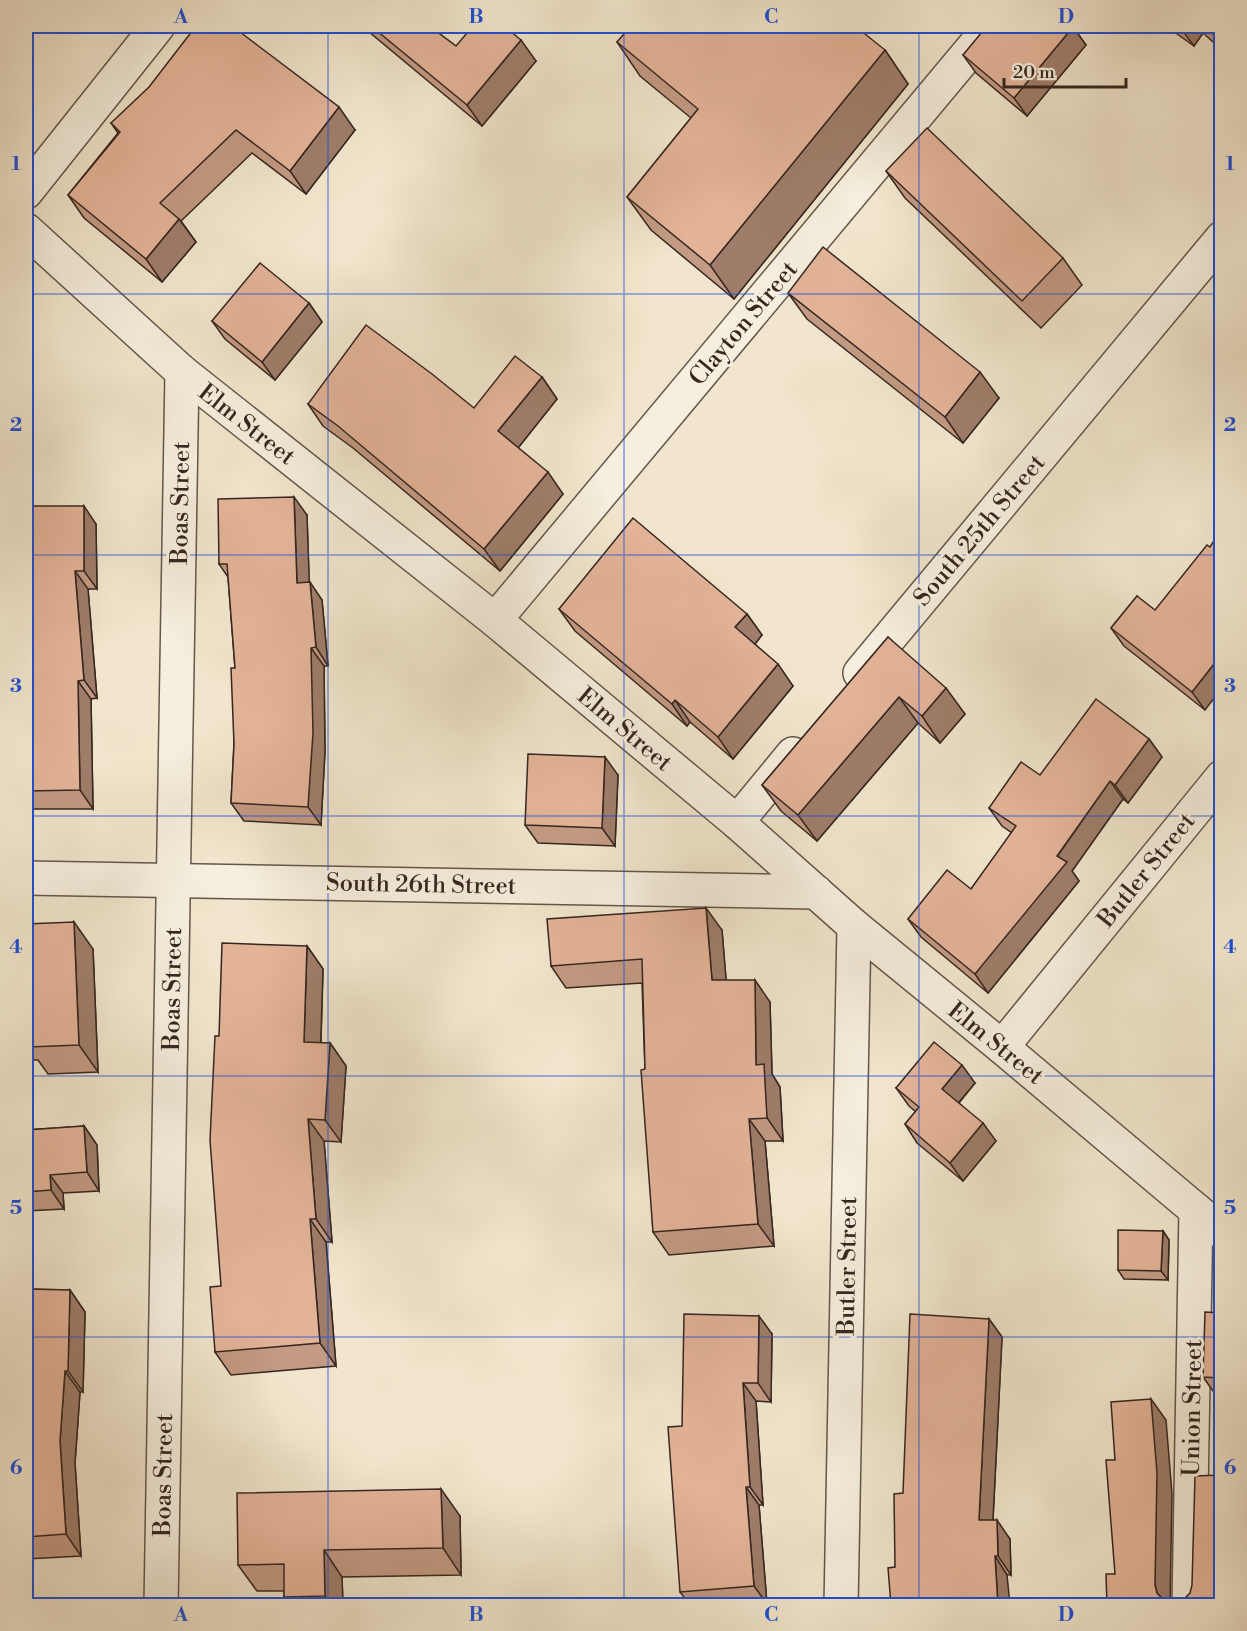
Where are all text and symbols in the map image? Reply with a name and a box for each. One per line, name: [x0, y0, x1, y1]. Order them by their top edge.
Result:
text: A: [173, 5, 189, 30]
text: B: [468, 5, 484, 30]
text: C: [764, 5, 778, 30]
text: D: [1058, 5, 1074, 30]
scale bar: [1004, 51, 1126, 89]
text: 20 m: [1013, 61, 1055, 84]
text: 1: [11, 152, 21, 177]
text: 1: [1225, 152, 1235, 177]
street label: Clayton Street: [683, 255, 805, 392]
street label: Elm Street: [192, 378, 301, 472]
text: 2: [10, 413, 22, 438]
text: 2: [1224, 413, 1236, 438]
street label: Boas Street: [165, 441, 197, 566]
street label: South 25th Street: [907, 448, 1052, 613]
text: 3: [10, 674, 22, 699]
text: 3: [1224, 674, 1236, 699]
street label: Elm Street: [571, 681, 678, 778]
street label: Butler Street: [1091, 807, 1203, 935]
street label: South 26th Street: [326, 868, 517, 902]
street label: Boas Street: [157, 927, 189, 1052]
text: 4: [9, 935, 23, 960]
text: 4: [1223, 935, 1237, 960]
street label: Elm Street: [941, 996, 1050, 1092]
text: 5: [10, 1196, 22, 1221]
street label: Butler Street: [832, 1196, 864, 1337]
text: 5: [1224, 1196, 1236, 1221]
street label: Union Street: [1177, 1339, 1209, 1477]
street label: Boas Street: [148, 1413, 180, 1538]
text: 6: [10, 1456, 23, 1481]
text: 6: [1224, 1456, 1237, 1481]
text: A: [173, 1603, 189, 1628]
text: B: [468, 1603, 484, 1628]
text: C: [764, 1603, 778, 1628]
text: D: [1058, 1603, 1074, 1628]

